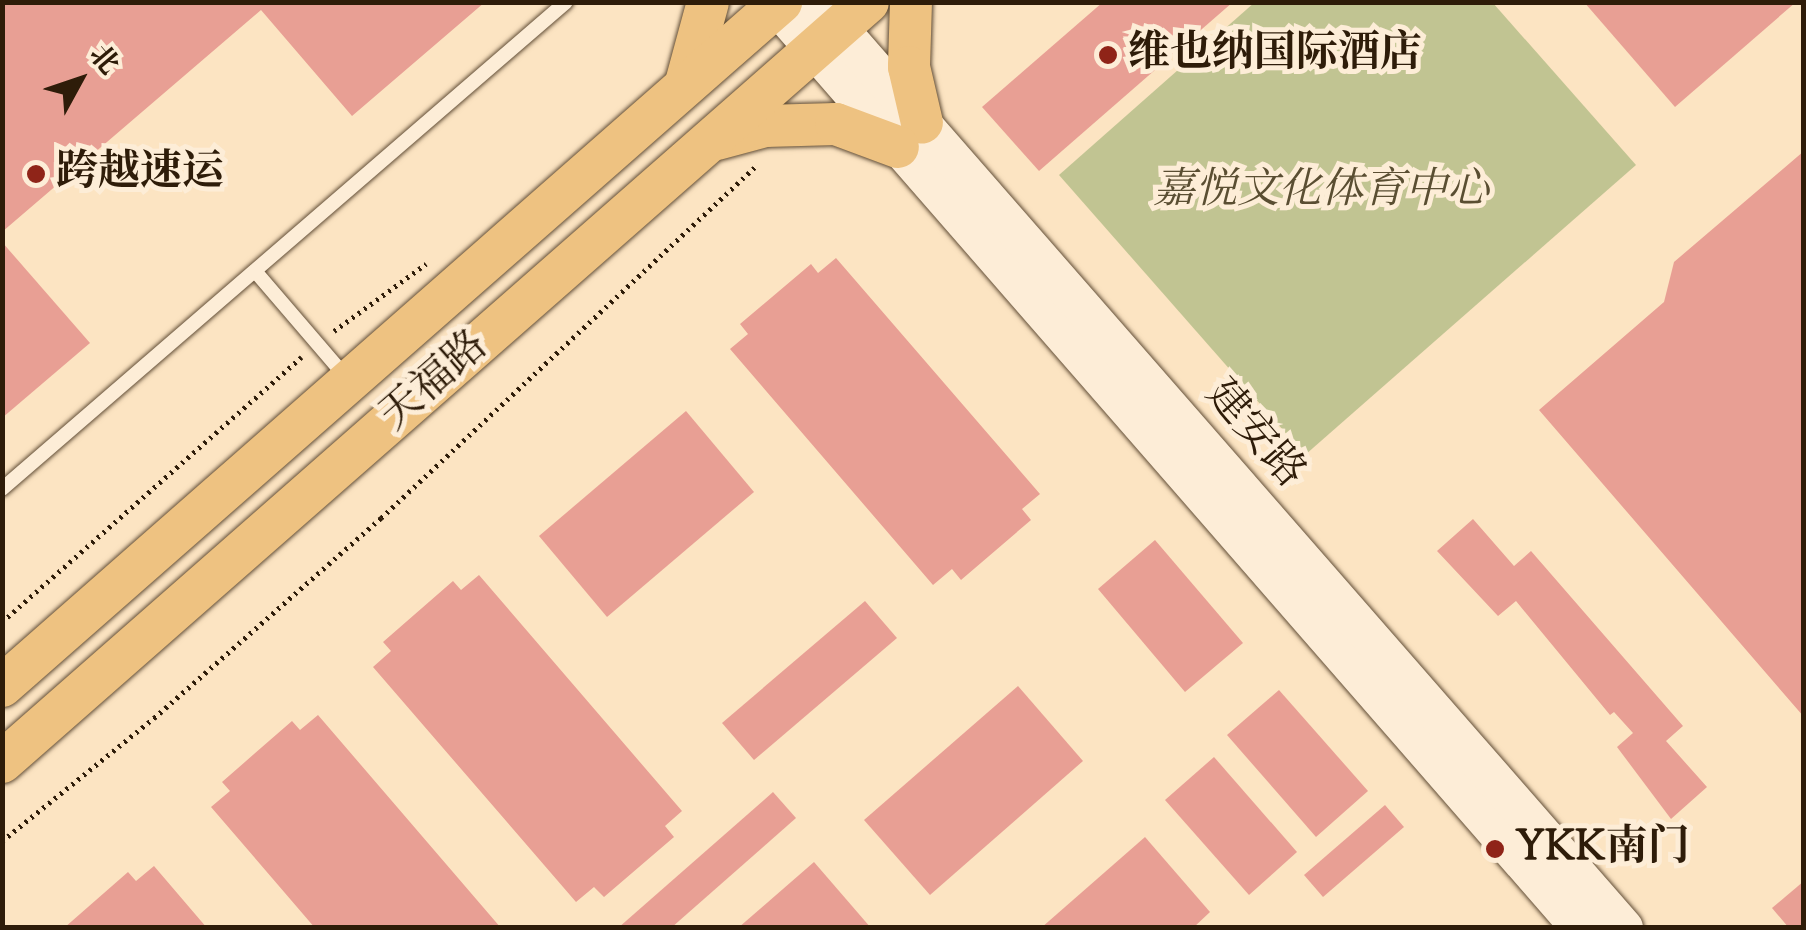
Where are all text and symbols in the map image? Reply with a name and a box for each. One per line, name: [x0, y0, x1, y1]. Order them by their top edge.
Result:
north arrow: [30, 30, 130, 130]
place label: 维也纳国际酒店: [1128, 30, 1422, 80]
text: 北: [79, 37, 127, 84]
marker: 维也纳国际酒店: [1097, 44, 1119, 66]
place label: 跨越速运: [56, 149, 224, 199]
marker: 跨越速运: [25, 163, 47, 185]
park label: 嘉悦文化体育中心: [1153, 167, 1489, 217]
street label: 天福路: [371, 322, 499, 442]
street label: 建安路: [1194, 371, 1314, 499]
place label: YKK南门: [1515, 824, 1690, 874]
marker: YKK南门: [1484, 838, 1506, 860]

